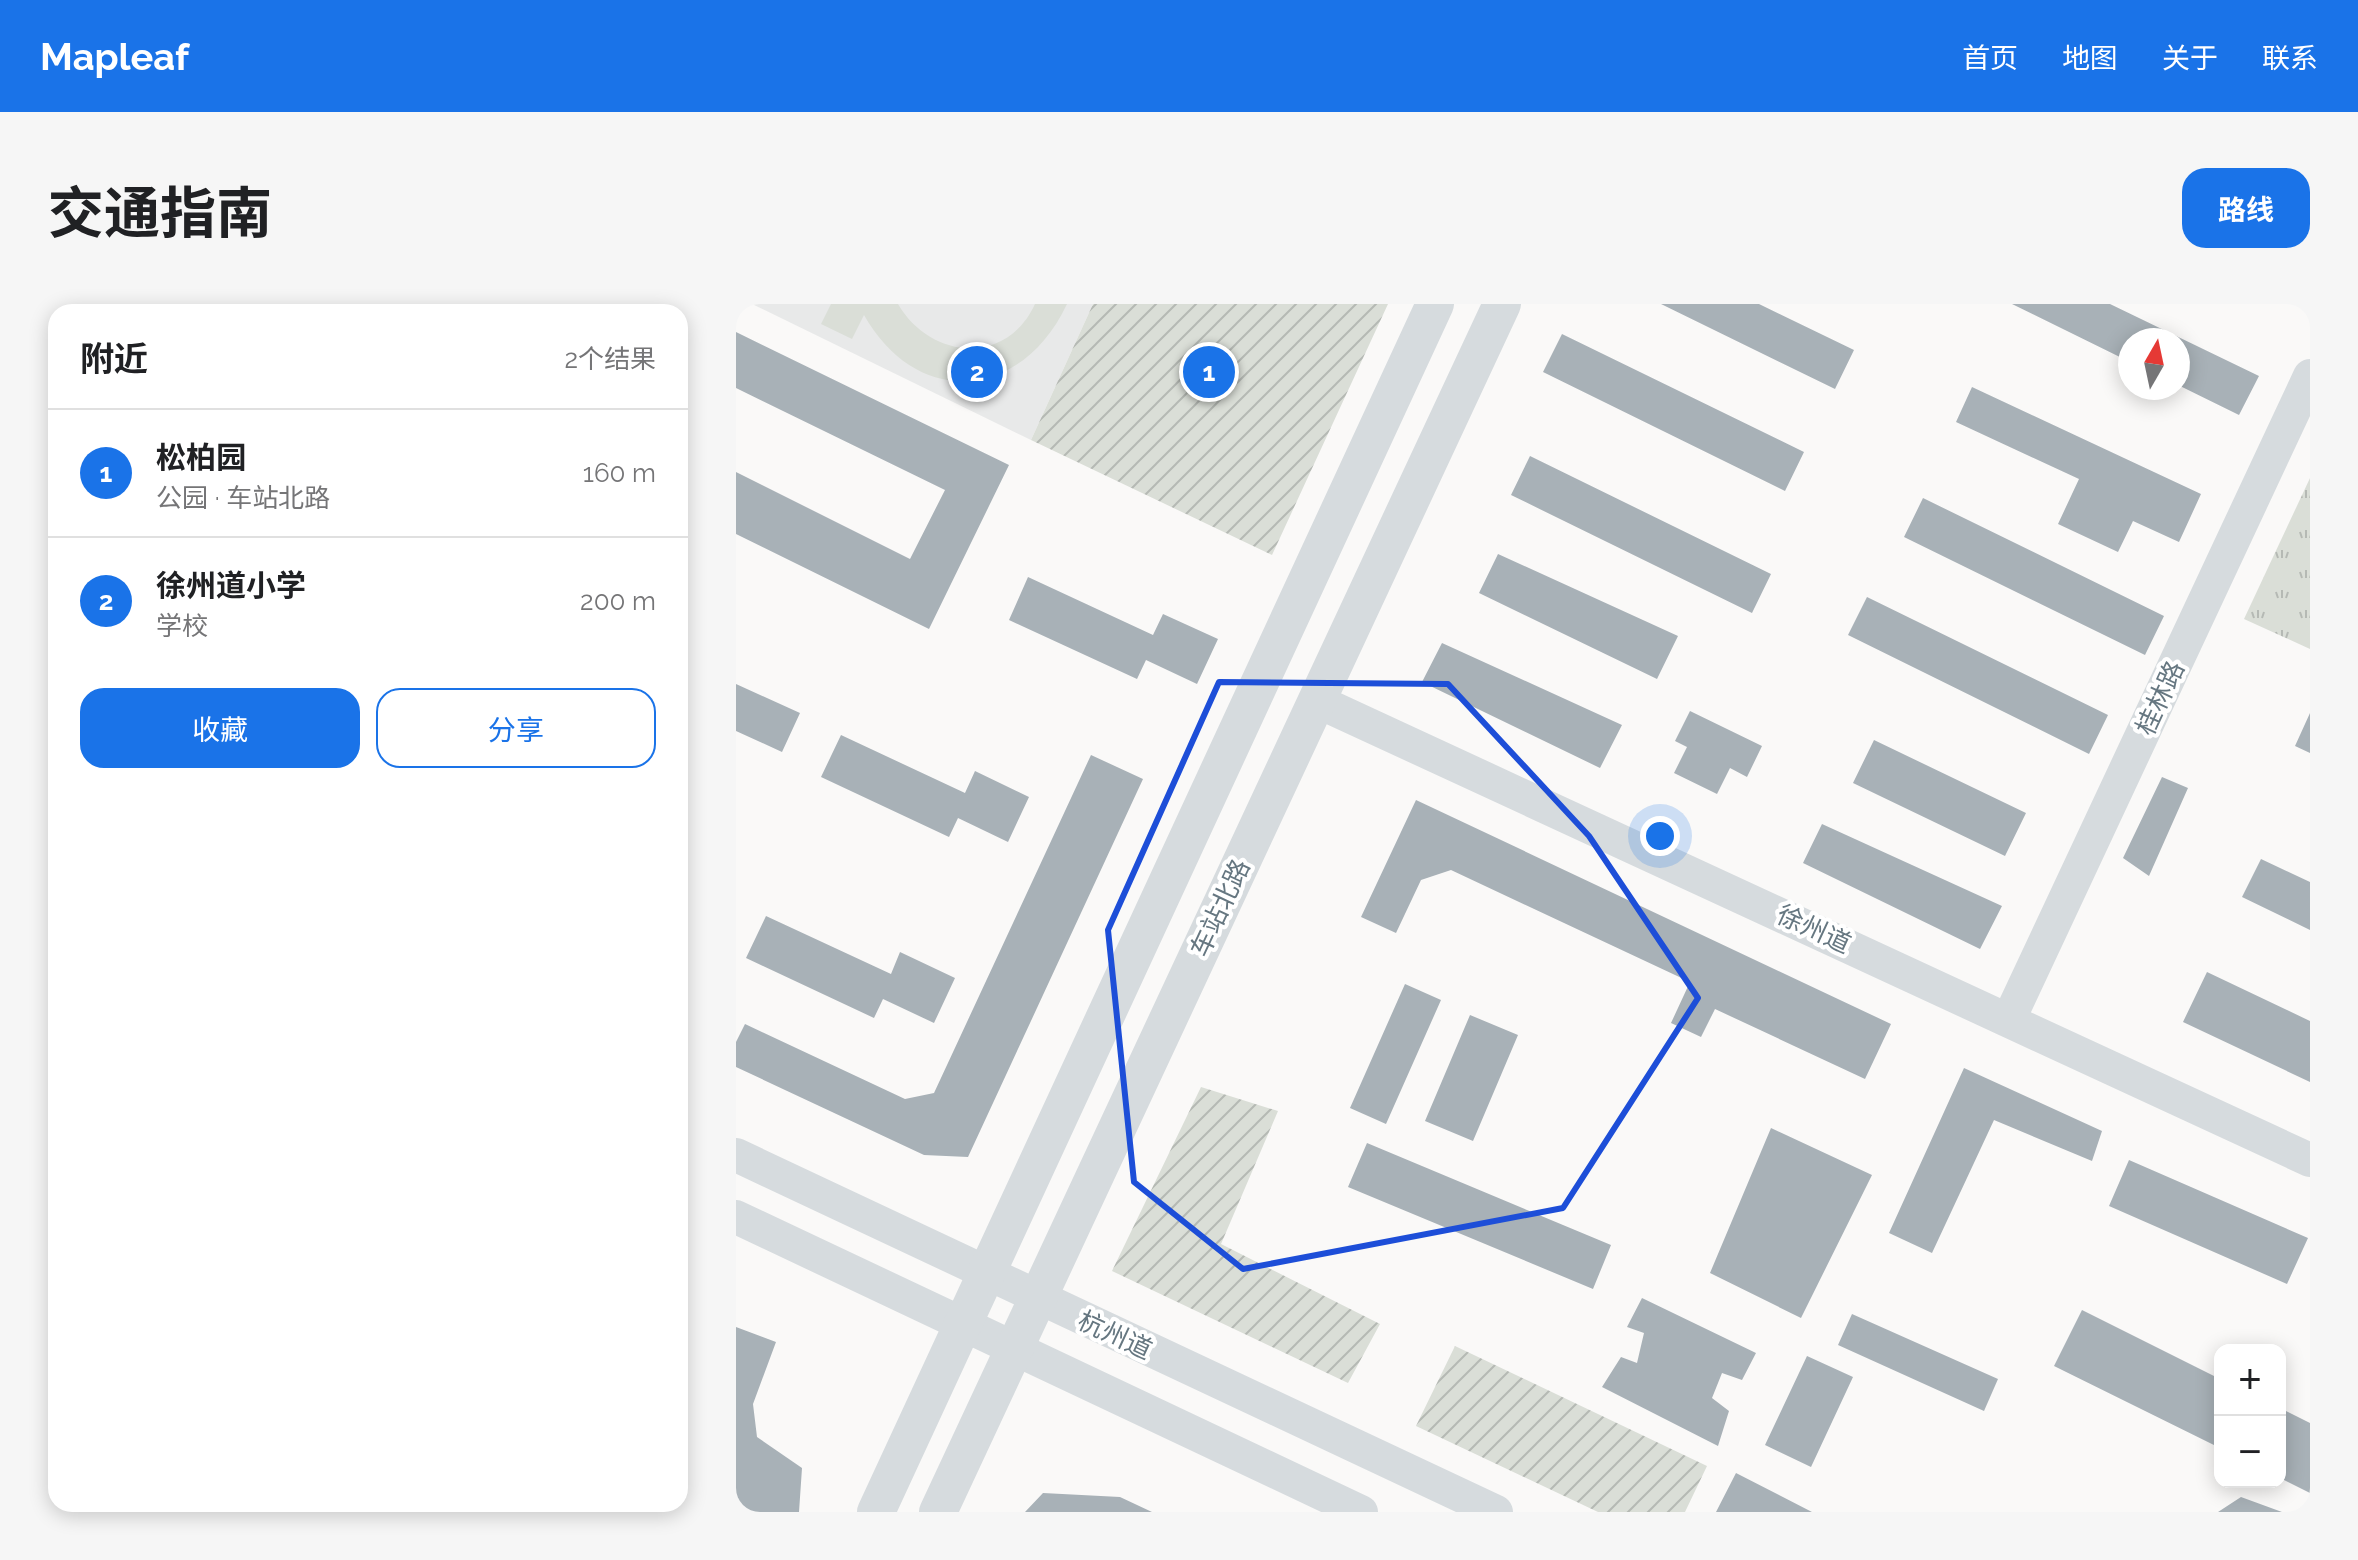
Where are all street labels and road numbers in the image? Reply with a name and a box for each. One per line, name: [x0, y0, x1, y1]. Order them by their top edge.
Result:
street label: 桂林路: [2130, 656, 2190, 740]
street label: 车站北路: [1184, 855, 1256, 961]
street label: 徐州道: [1772, 899, 1856, 959]
street label: 杭州道: [1073, 1305, 1157, 1365]

